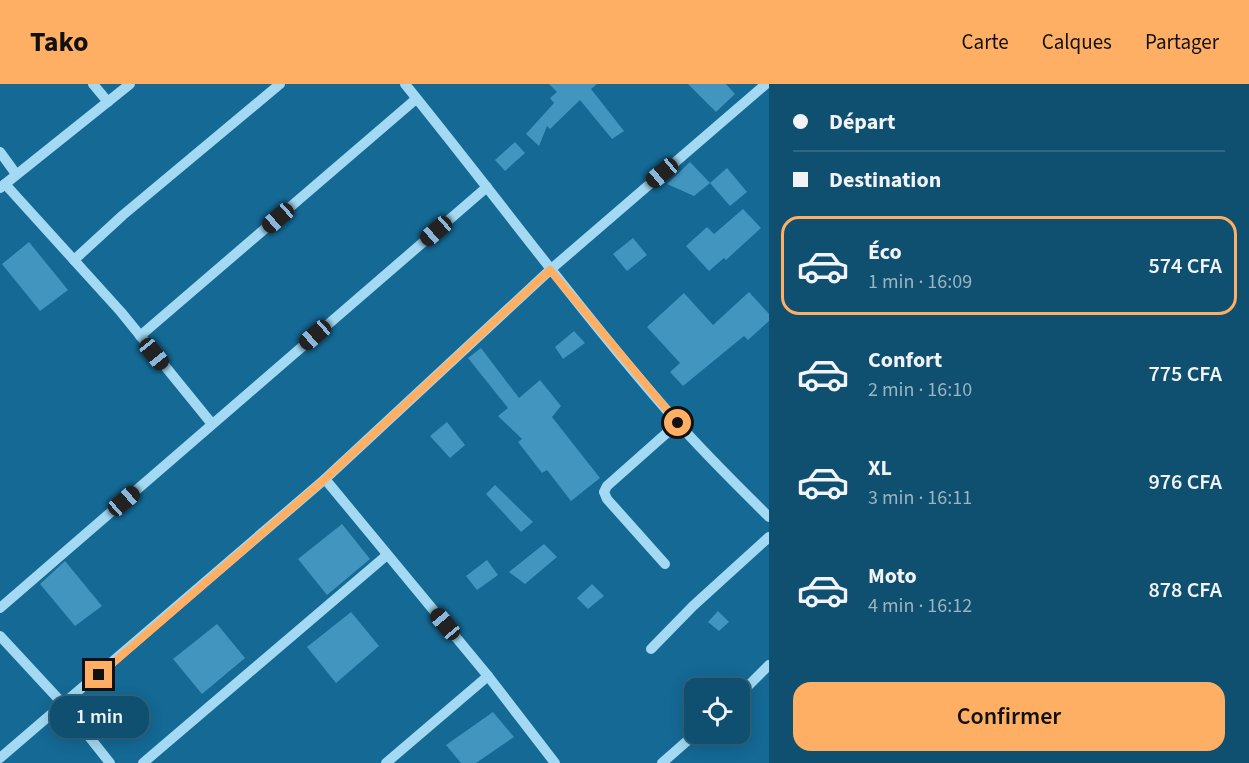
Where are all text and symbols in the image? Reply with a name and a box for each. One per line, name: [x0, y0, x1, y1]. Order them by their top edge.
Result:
text: Tako: [30, 22, 89, 62]
text: Carte: [962, 27, 1009, 57]
text: Calques: [1042, 27, 1112, 57]
text: Partager: [1145, 27, 1219, 57]
text: Départ: [829, 106, 896, 138]
car: [642, 155, 682, 191]
text: Destination: [829, 164, 941, 196]
car: [259, 199, 297, 237]
car: [417, 212, 455, 250]
text: Éco: [868, 236, 902, 268]
icon: car: [796, 239, 850, 293]
text: 574 CFA: [1148, 250, 1222, 282]
text: 1 min · 16:09: [868, 268, 972, 296]
car: [296, 316, 334, 354]
car: [136, 334, 172, 374]
text: Confort: [868, 344, 942, 376]
icon: car: [796, 347, 850, 401]
text: 775 CFA: [1148, 358, 1222, 390]
text: 2 min · 16:10: [868, 376, 972, 404]
route start: [664, 409, 691, 436]
text: XL: [868, 452, 892, 484]
icon: car: [796, 455, 850, 509]
text: 976 CFA: [1148, 466, 1222, 498]
car: [105, 482, 143, 520]
text: 3 min · 16:11: [868, 484, 972, 512]
text: Moto: [868, 560, 917, 592]
icon: car: [796, 563, 850, 617]
text: 878 CFA: [1148, 574, 1222, 606]
text: 4 min · 16:12: [868, 592, 972, 620]
car: [427, 604, 463, 644]
route end: [85, 661, 112, 688]
map controls: [684, 678, 750, 744]
button: locate: [684, 678, 750, 744]
button: Confirmer: [793, 682, 1225, 751]
callout: 1 min: [50, 696, 148, 738]
text: 1 min: [76, 703, 123, 731]

